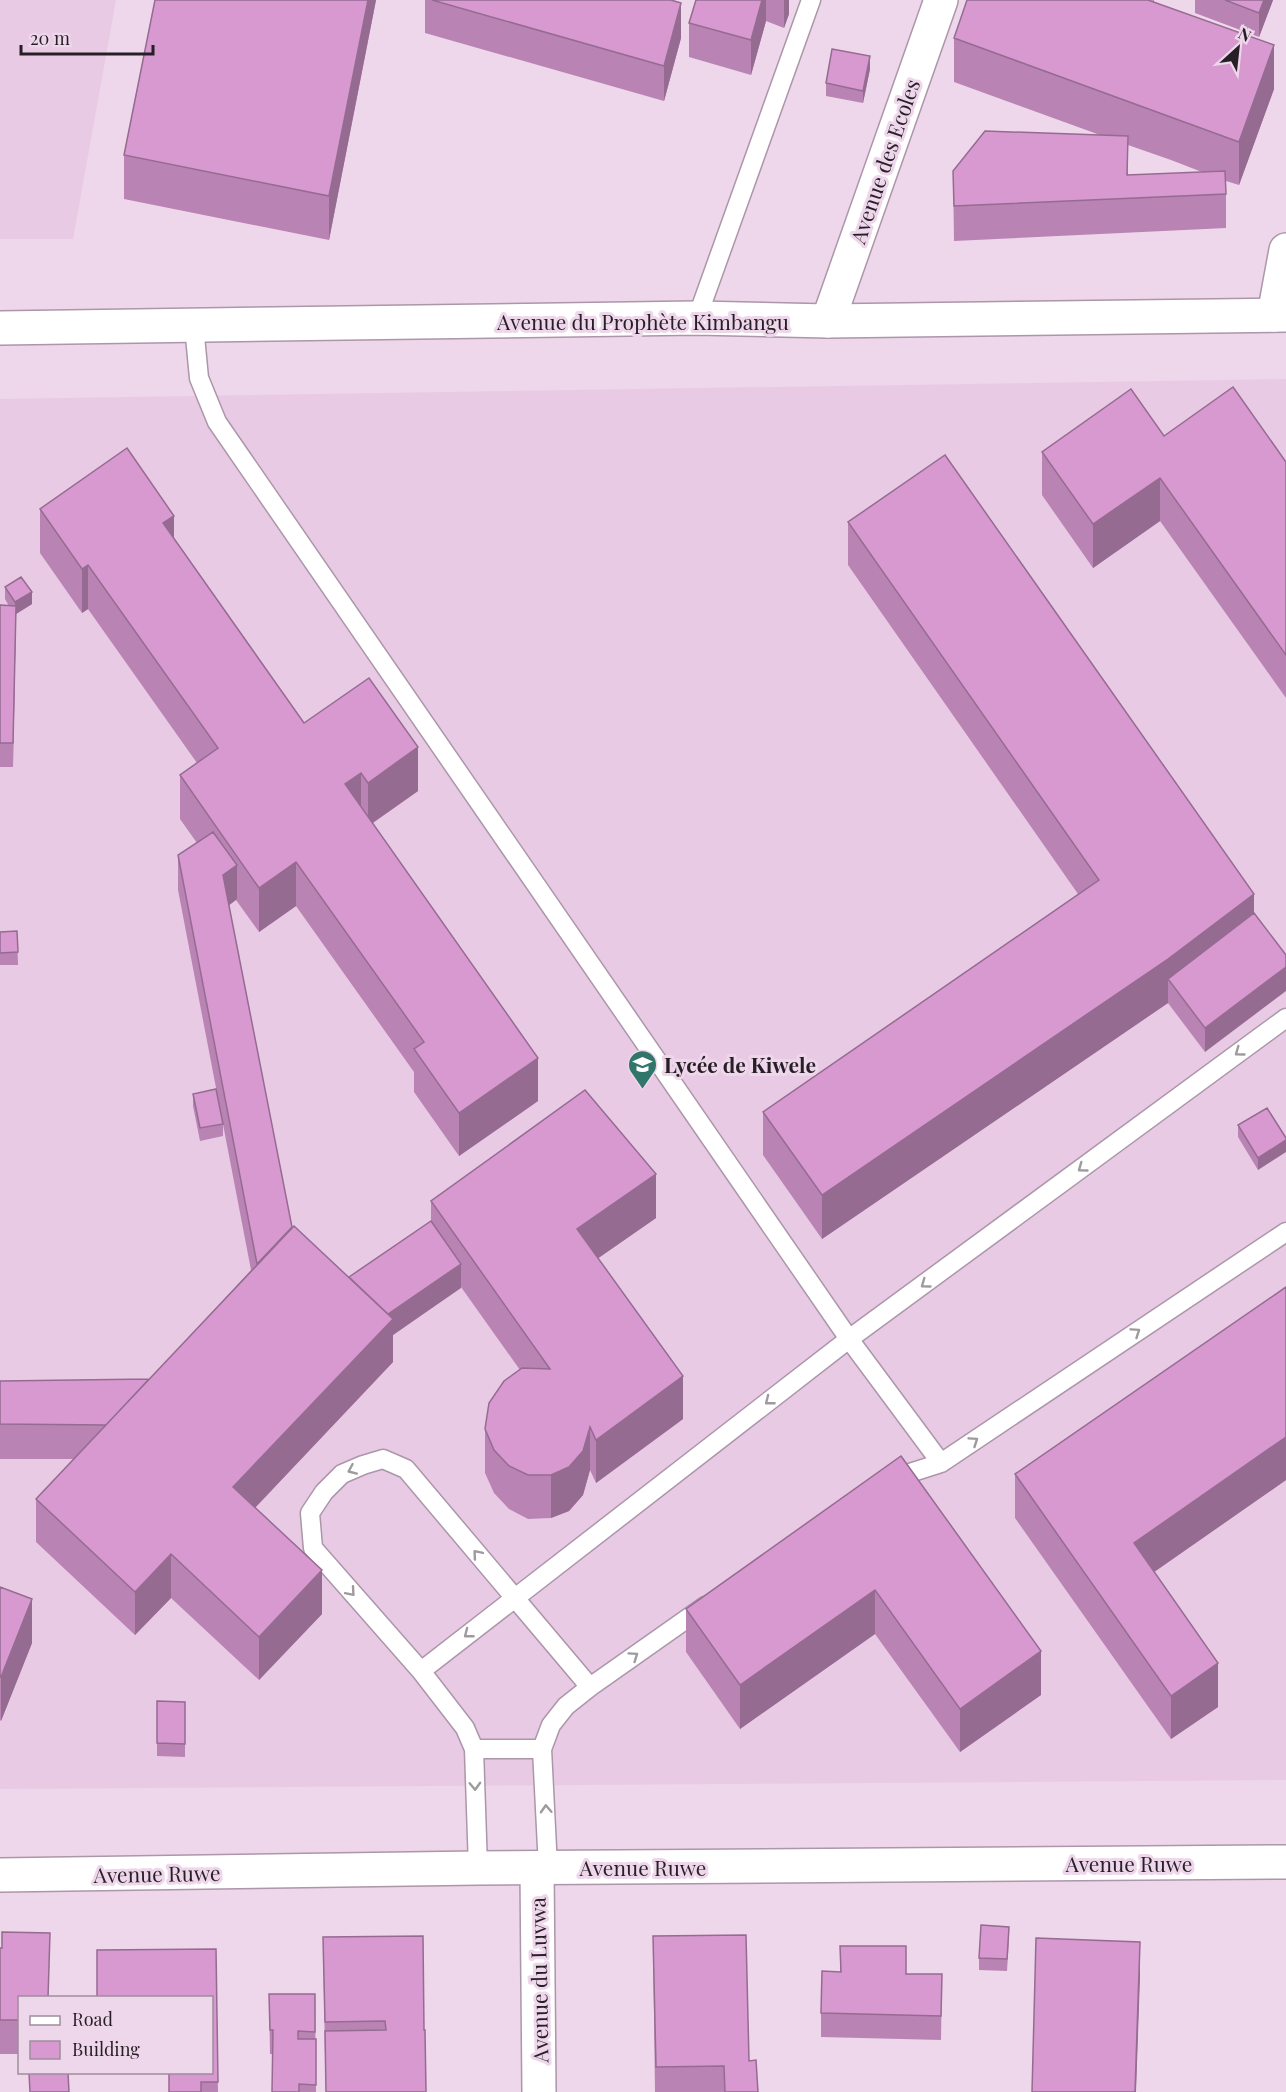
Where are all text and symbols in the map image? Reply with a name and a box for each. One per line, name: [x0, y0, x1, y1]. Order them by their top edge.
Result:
scale bar: [21, 18, 153, 56]
north arrow: [1208, 18, 1268, 78]
text: N: [1235, 22, 1255, 46]
text: 20 m: [30, 26, 70, 50]
street label: Avenue des Ecoles: [842, 75, 925, 248]
street label: Avenue du Prophète Kimbangu: [496, 307, 789, 335]
one-way arrow: [1234, 1045, 1245, 1056]
school or university icon: Lycée de Kiwele: [627, 1048, 659, 1090]
place label: Lycée de Kiwele: [664, 1050, 816, 1078]
one-way arrow: [1077, 1161, 1088, 1172]
one-way arrow: [920, 1276, 931, 1287]
one-way arrow: [1130, 1328, 1141, 1339]
one-way arrow: [765, 1394, 776, 1405]
one-way arrow: [968, 1437, 979, 1448]
one-way arrow: [347, 1463, 358, 1475]
one-way arrow: [473, 1550, 484, 1561]
one-way arrow: [344, 1585, 355, 1596]
one-way arrow: [464, 1627, 475, 1638]
one-way arrow: [627, 1652, 638, 1663]
one-way arrow: [469, 1781, 482, 1790]
one-way arrow: [539, 1805, 552, 1814]
street label: Avenue Ruwe: [1065, 1849, 1192, 1877]
street label: Avenue Ruwe: [579, 1853, 706, 1881]
street label: Avenue Ruwe: [92, 1858, 221, 1888]
street label: Avenue du Luvwa: [523, 1896, 553, 2064]
legend: [18, 1996, 213, 2074]
text: Road: [72, 2007, 113, 2031]
text: Building: [72, 2037, 140, 2061]

